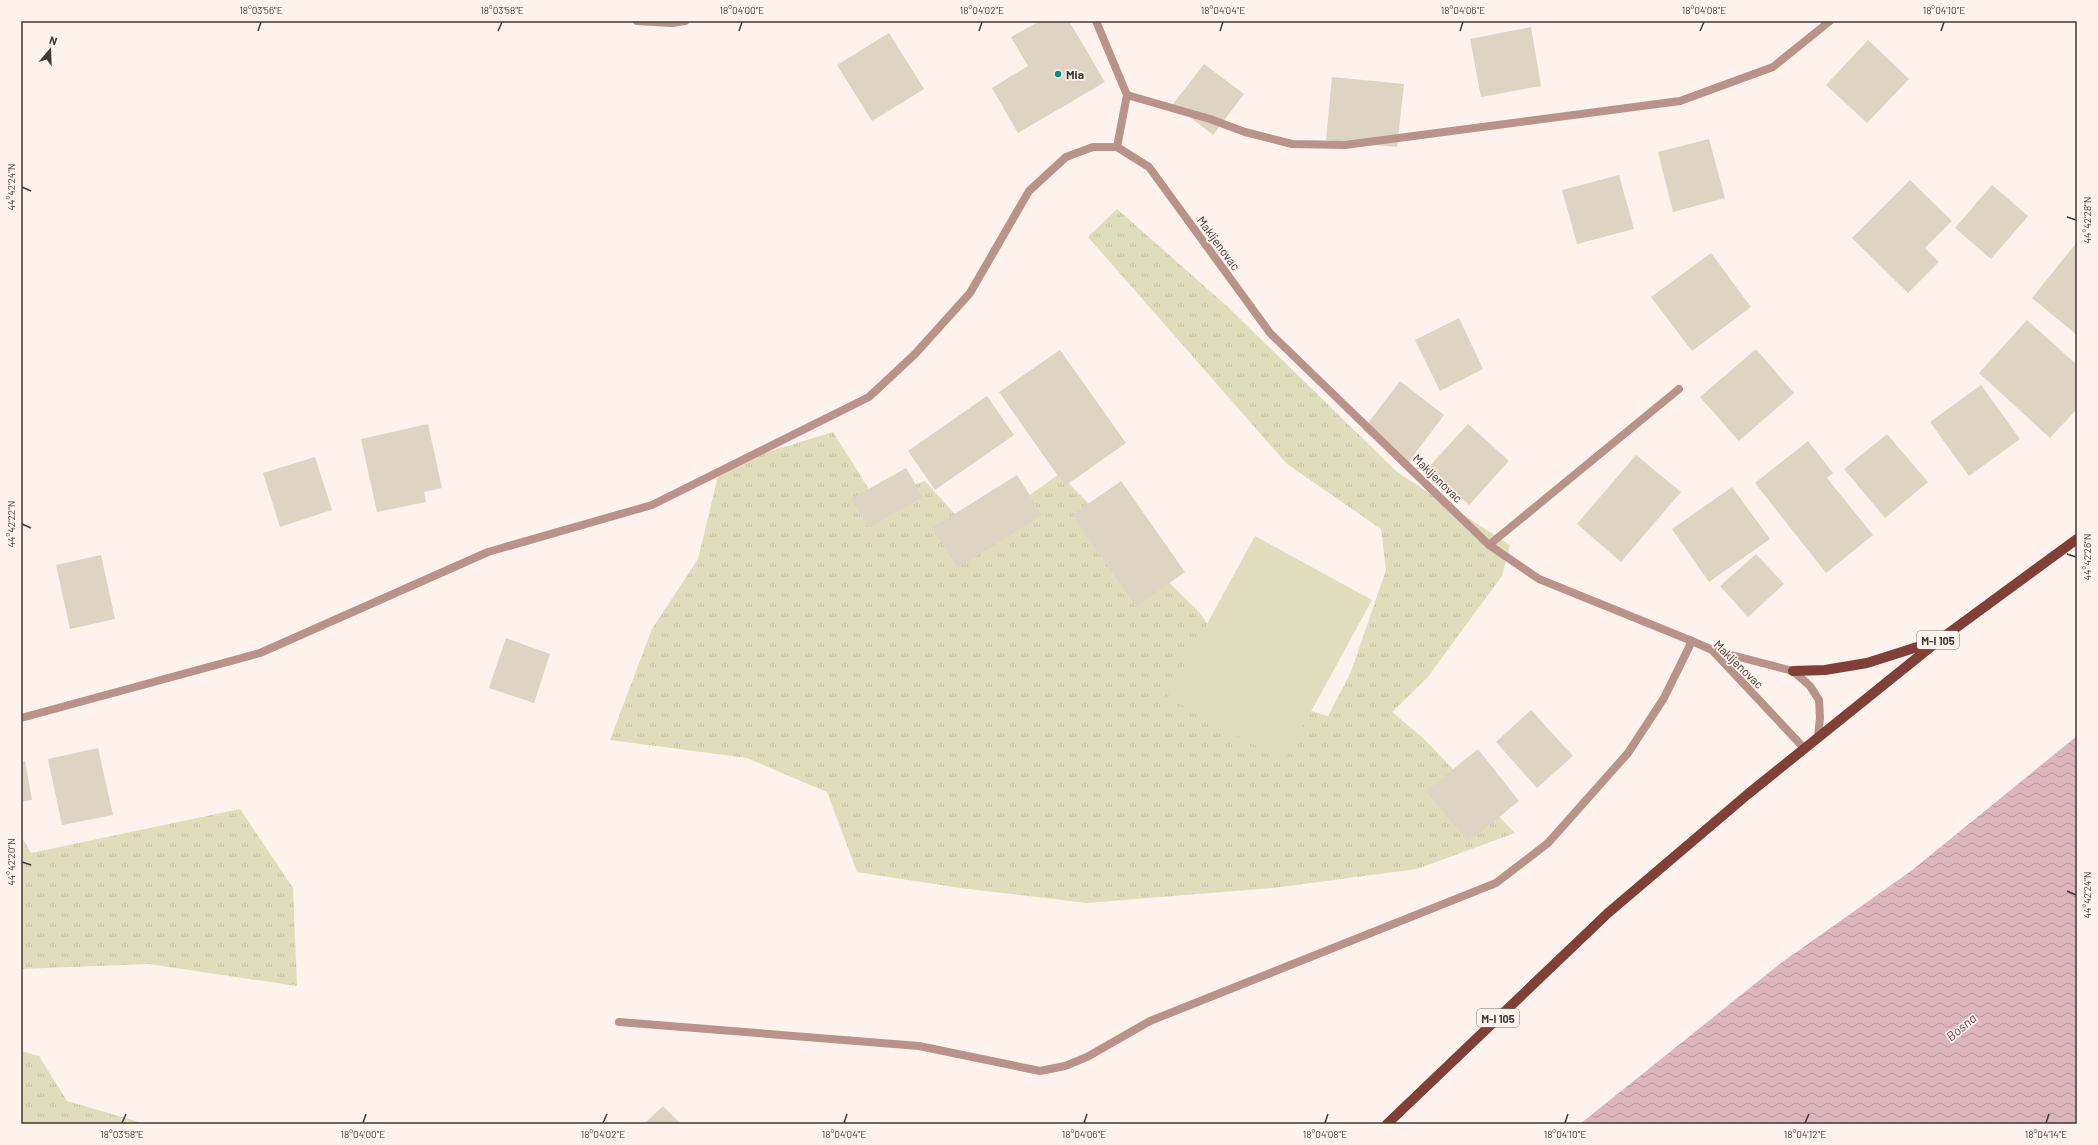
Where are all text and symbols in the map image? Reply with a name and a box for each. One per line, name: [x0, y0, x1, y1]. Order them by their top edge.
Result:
text: 18°03'56"E: [239, 4, 283, 16]
text: 18°03'58"E: [480, 4, 524, 16]
text: 18°04'00"E: [720, 4, 764, 16]
text: 18°04'02"E: [960, 4, 1004, 16]
text: 18°04'04"E: [1201, 4, 1245, 16]
text: 18°04'06"E: [1441, 4, 1485, 16]
text: 18°04'08"E: [1682, 4, 1726, 16]
text: 18°04'10"E: [1923, 4, 1965, 16]
north arrow: [30, 30, 70, 70]
text: N: [48, 33, 59, 47]
place label: Mia: [1066, 67, 1084, 81]
marker: Mia: [1053, 69, 1063, 79]
text: 44°42'24"N: [5, 163, 17, 211]
text: 44°42'28"N: [2081, 197, 2093, 243]
street label: Makljenovac: [1195, 213, 1243, 273]
street label: Makljenovac: [1410, 451, 1466, 505]
text: 44°42'22"N: [5, 500, 17, 548]
text: 44°42'26"N: [2081, 534, 2093, 580]
road number: M-I 105: [1917, 631, 1959, 649]
street label: Makljenovac: [1711, 637, 1767, 691]
text: 44°42'20"N: [5, 838, 17, 886]
text: 44°42'24"N: [2081, 871, 2093, 919]
road number: M-I 105: [1477, 1009, 1519, 1027]
water label: Bosna: [1943, 1010, 1979, 1044]
text: 18°03'58"E: [100, 1128, 144, 1140]
text: 18°04'00"E: [341, 1128, 385, 1140]
text: 18°04'02"E: [581, 1128, 625, 1140]
text: 18°04'04"E: [822, 1128, 866, 1140]
text: 18°04'06"E: [1062, 1128, 1106, 1140]
text: 18°04'08"E: [1303, 1128, 1347, 1140]
text: 18°04'10"E: [1544, 1128, 1586, 1140]
text: 18°04'12"E: [1784, 1128, 1826, 1140]
text: 18°04'14"E: [2025, 1128, 2067, 1140]

